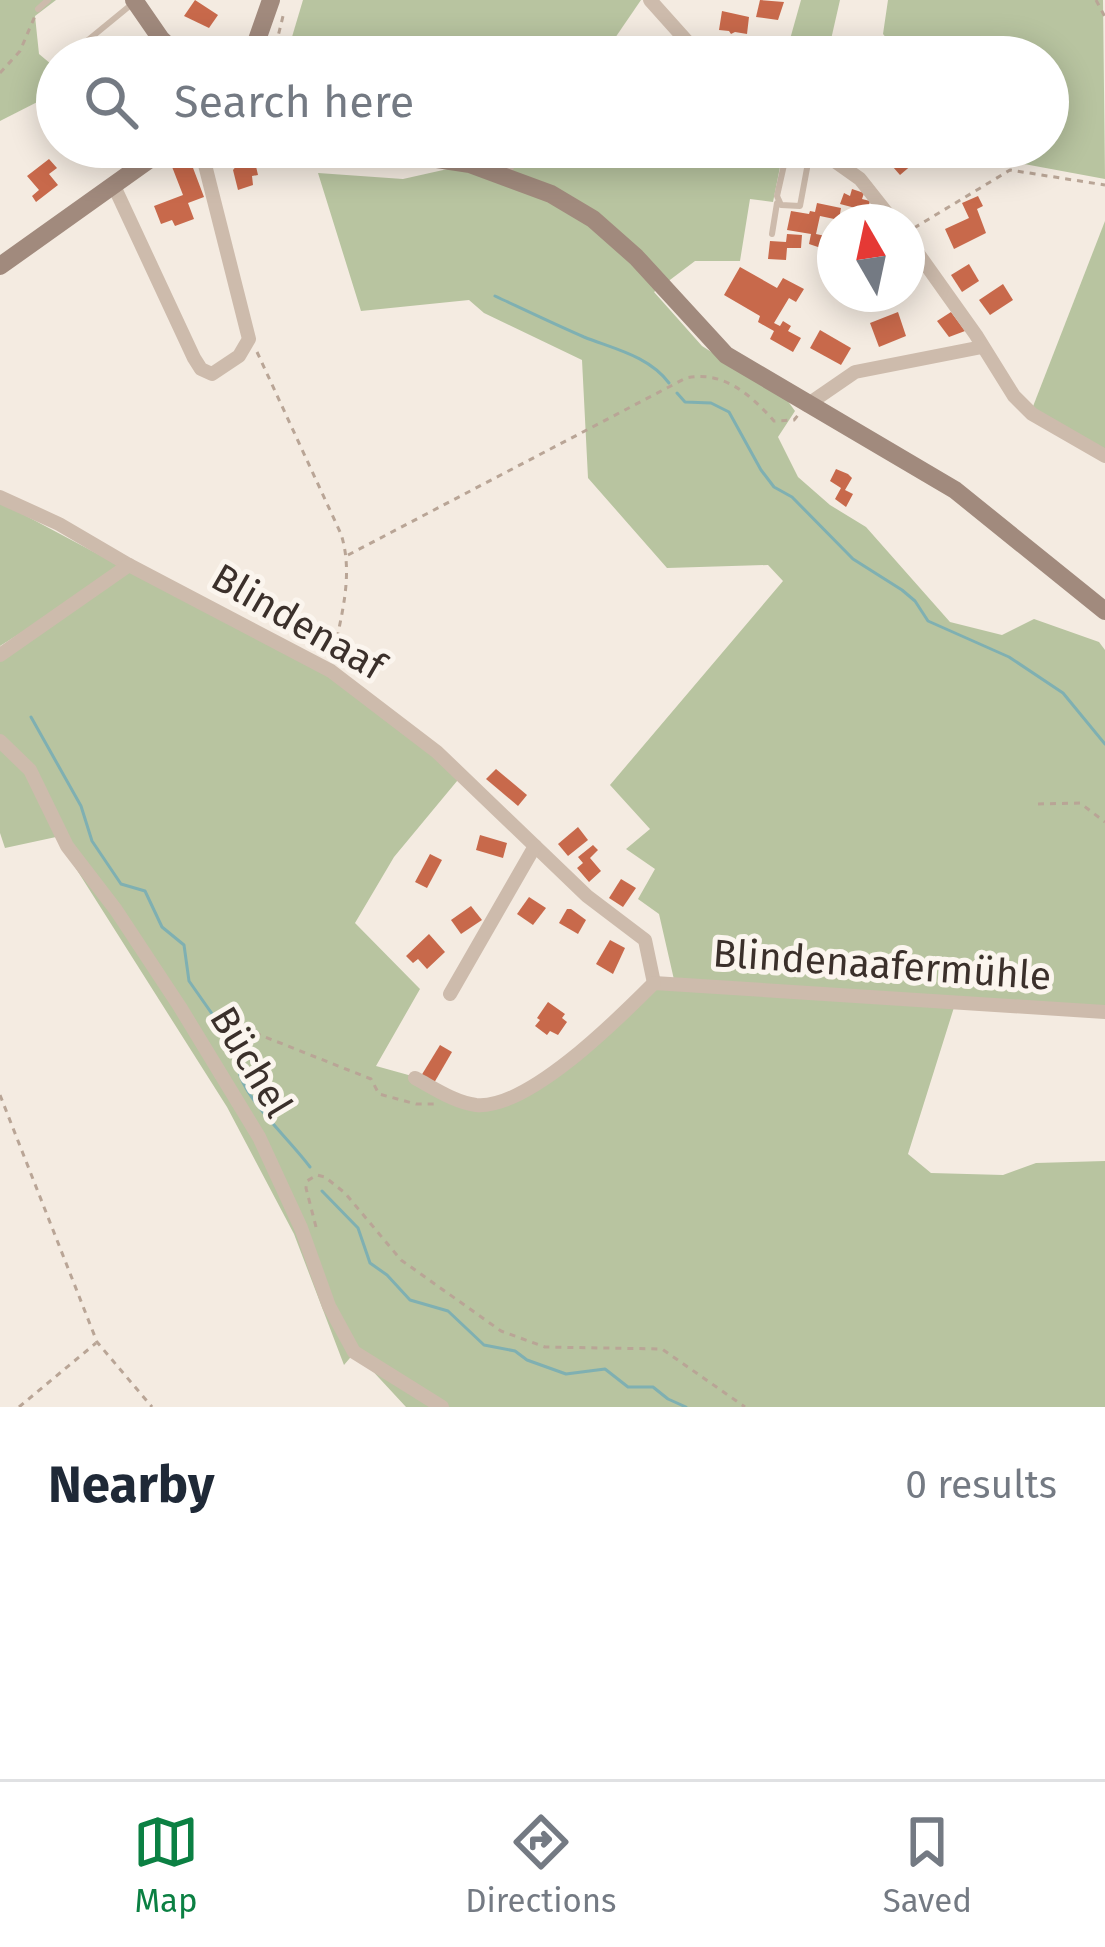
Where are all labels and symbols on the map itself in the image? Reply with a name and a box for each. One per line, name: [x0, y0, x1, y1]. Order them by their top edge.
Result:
north arrow: [817, 204, 925, 312]
street label: Blindenaaf: [203, 554, 395, 691]
street label: Blindenaafermühle: [711, 930, 1053, 1000]
street label: Büchel: [200, 998, 302, 1126]

